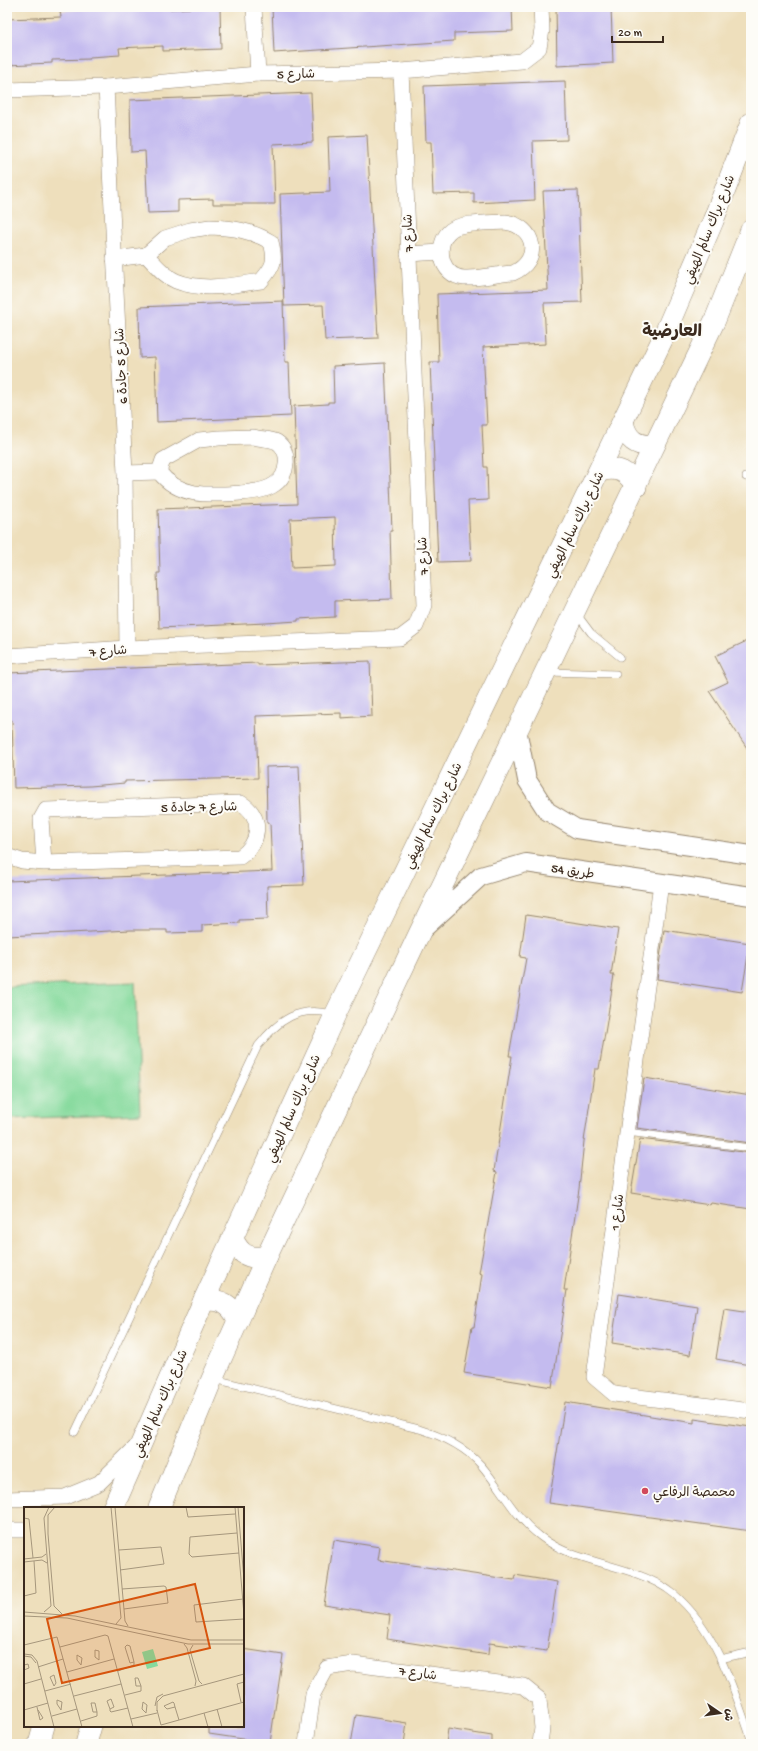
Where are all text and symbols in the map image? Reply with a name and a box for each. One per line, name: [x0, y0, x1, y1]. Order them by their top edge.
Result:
scale bar: [612, 18, 663, 44]
text: 20 m: [618, 27, 643, 41]
street label: شارع 5: [277, 68, 315, 83]
street label: شارع براك سالم الهيفي: [682, 173, 741, 287]
street label: شارع 7: [401, 214, 418, 253]
district label: العارضية: [642, 322, 702, 343]
street label: شارع 5 جادة 6: [113, 327, 132, 404]
street label: شارع براك سالم الهيفي: [544, 470, 610, 582]
street label: شارع 7: [416, 537, 433, 576]
street label: شارع 7: [88, 644, 128, 661]
street label: شارع براك سالم الهيفي: [402, 761, 468, 873]
street label: شارع 7 جادة 5: [161, 800, 237, 817]
street label: طريق 54: [550, 862, 595, 883]
street label: شارع براك سالم الهيفي: [264, 1053, 327, 1166]
street label: شارع 1: [608, 1193, 628, 1232]
street label: شارع براك سالم الهيفي: [131, 1348, 194, 1461]
marker: محمصة الرفاعي: [640, 1486, 650, 1496]
place label: محمصة الرفاعي: [653, 1486, 735, 1503]
inset map: [24, 1507, 244, 1727]
street label: شارع 7: [397, 1664, 438, 1685]
north arrow: [700, 1693, 740, 1733]
text: ش: [721, 1708, 735, 1722]

